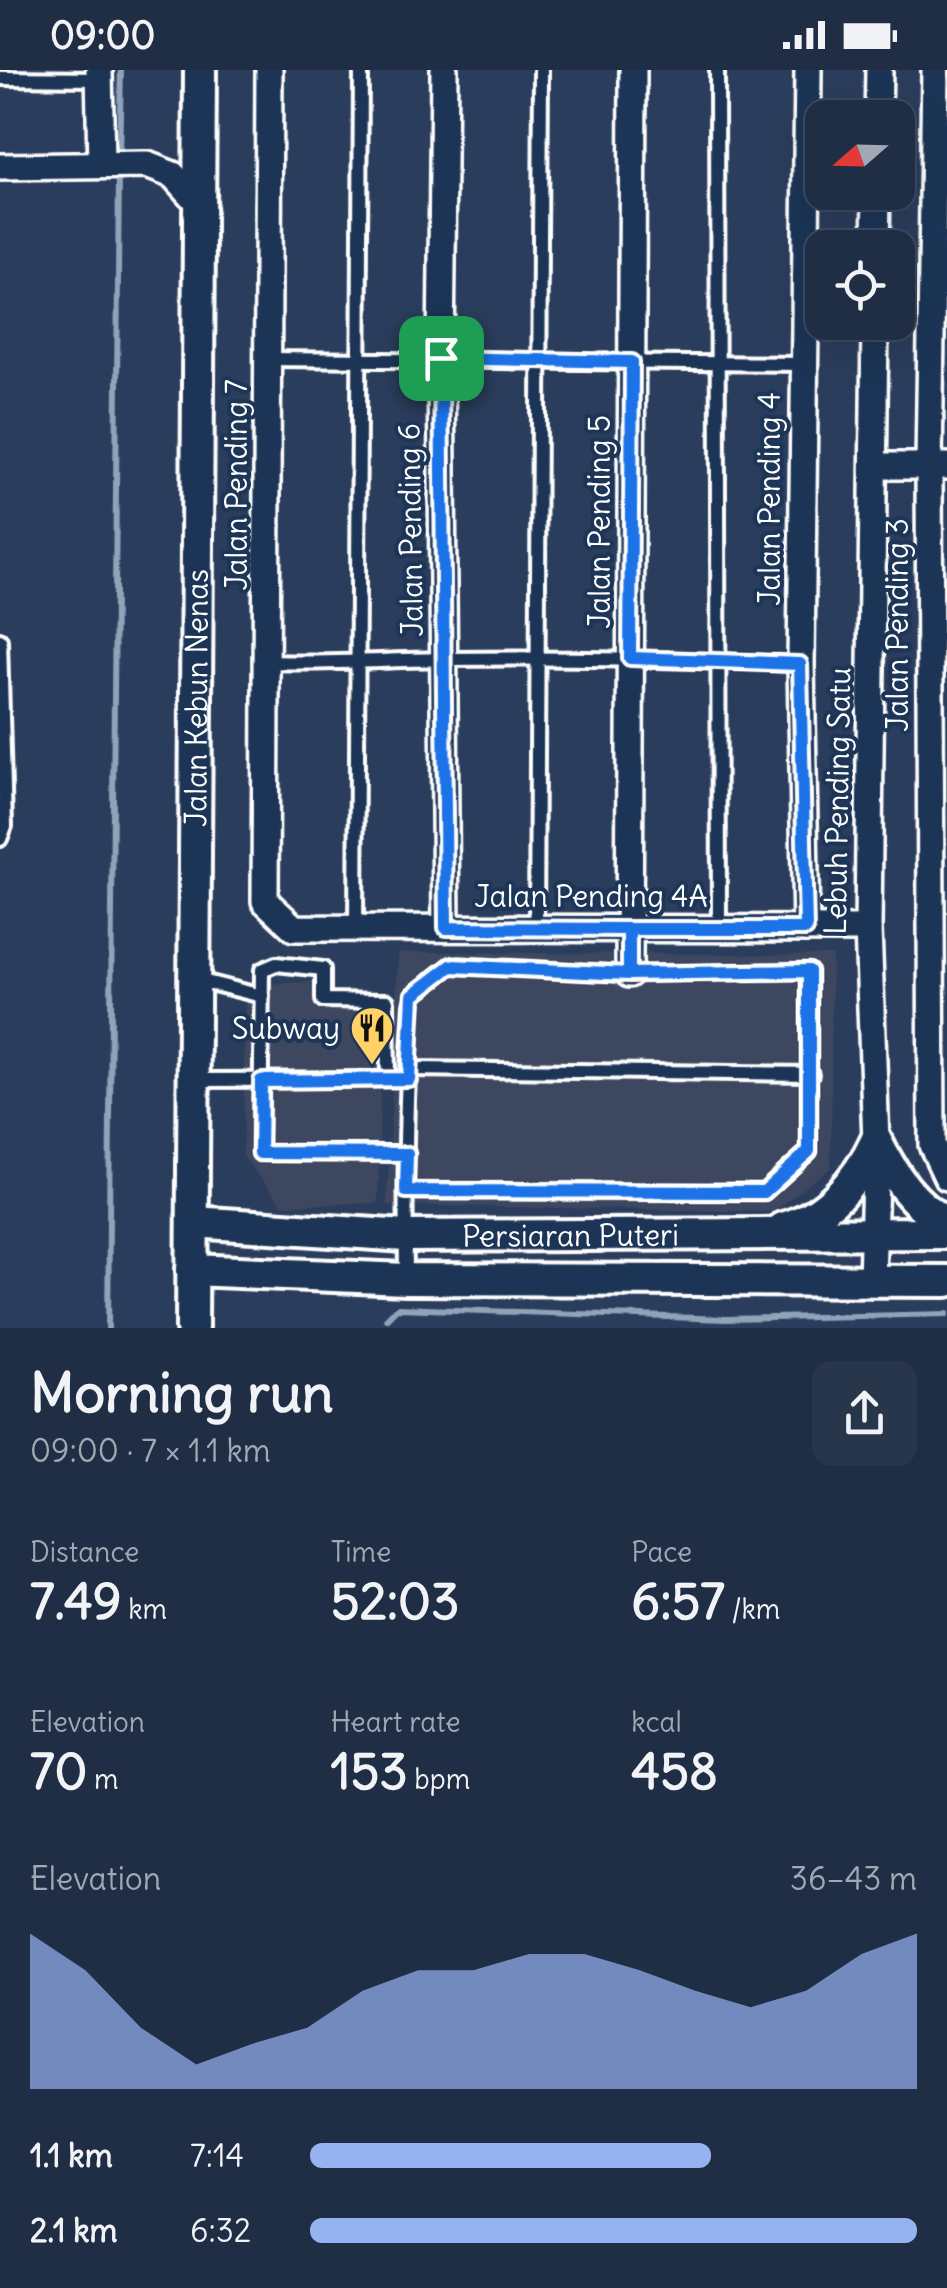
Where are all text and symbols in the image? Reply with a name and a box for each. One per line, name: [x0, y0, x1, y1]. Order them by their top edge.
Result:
text: 09:00: [50, 12, 155, 59]
north arrow: [805, 100, 915, 210]
map controls: [805, 100, 915, 340]
button: locate: [805, 230, 915, 340]
pin: [399, 316, 484, 401]
icon: arrive: [414, 331, 469, 386]
street label: Jalan Pending 7: [217, 379, 255, 591]
street label: Jalan Pending 4: [750, 392, 788, 606]
street label: Jalan Pending 5: [580, 415, 618, 629]
street label: Jalan Pending 6: [389, 423, 431, 637]
street label: Jalan Pending 3: [878, 518, 916, 732]
street label: Jalan Kebun Nenas: [176, 569, 216, 827]
street label: Lebuh Pending Satu: [816, 667, 858, 935]
street label: Jalan Pending 4A: [474, 877, 708, 915]
restaurant icon: Subway: [349, 1005, 395, 1066]
place label: Subway: [232, 1009, 340, 1047]
street label: Persiaran Puteri: [462, 1215, 679, 1255]
text: Morning run: [30, 1358, 334, 1427]
button: share: [812, 1361, 917, 1466]
text: 09:00 · 7 × 1.1 km: [30, 1430, 271, 1471]
text: Distance: [30, 1534, 139, 1570]
text: Time: [331, 1534, 391, 1570]
text: Pace: [631, 1534, 692, 1570]
text: 7.49: [30, 1570, 122, 1633]
text: 52:03: [331, 1570, 459, 1633]
text: 6:57: [631, 1570, 725, 1633]
text: km: [122, 1591, 167, 1627]
text: /km: [725, 1591, 780, 1627]
text: Elevation: [30, 1704, 145, 1740]
text: Heart rate: [331, 1704, 461, 1740]
text: kcal: [631, 1704, 682, 1740]
text: 70: [30, 1740, 87, 1803]
text: 153: [331, 1740, 408, 1803]
text: 458: [631, 1740, 718, 1803]
text: m: [87, 1761, 119, 1797]
text: bpm: [408, 1761, 470, 1797]
text: Elevation: [30, 1858, 161, 1899]
text: 36–43 m: [790, 1858, 917, 1899]
text: 1.1 km: [30, 2135, 113, 2176]
text: 7:14: [190, 2135, 244, 2176]
text: 2.1 km: [30, 2210, 118, 2251]
text: 6:32: [190, 2210, 251, 2251]

